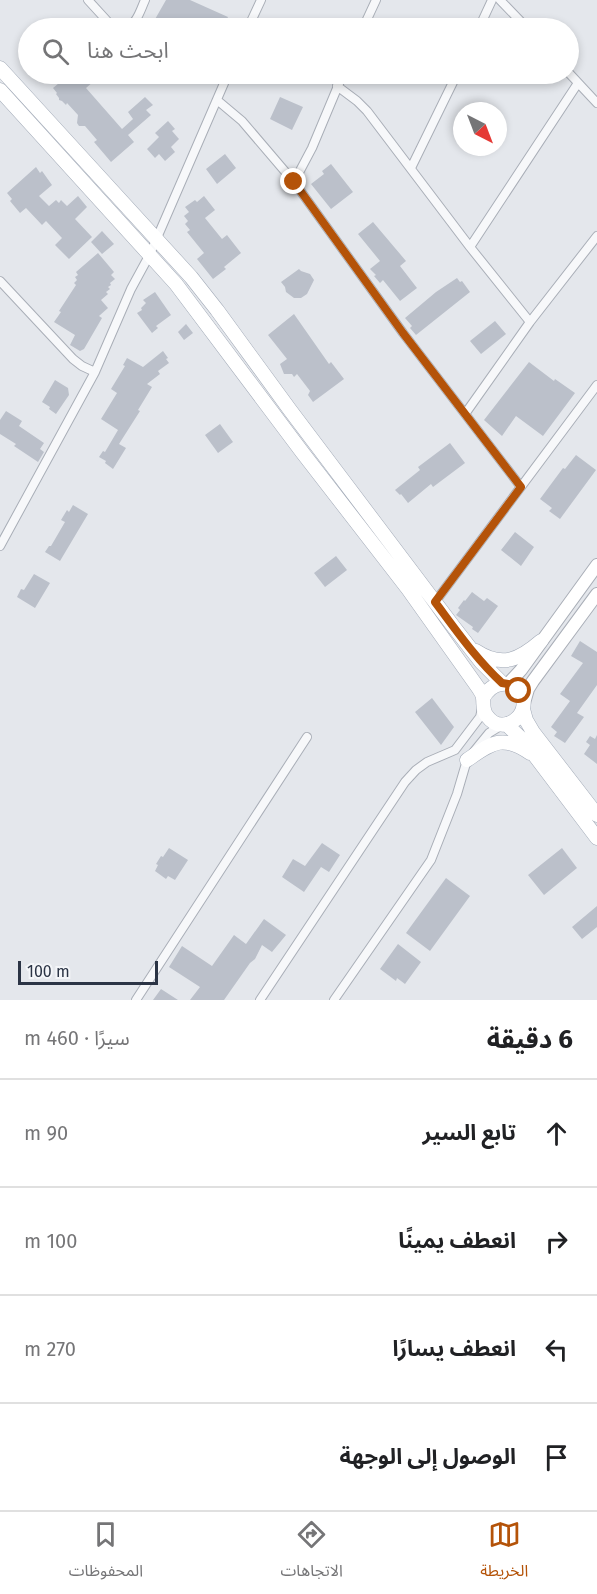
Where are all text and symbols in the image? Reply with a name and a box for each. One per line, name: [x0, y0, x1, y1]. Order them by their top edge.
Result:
search box: [18, 18, 579, 84]
icon: search: [39, 35, 72, 68]
text: ابحث هنا: [87, 37, 169, 64]
north arrow: [453, 102, 507, 156]
route end: [280, 168, 306, 194]
route start: [505, 677, 531, 703]
scale bar: [18, 958, 158, 986]
text: 100 m: [27, 962, 70, 981]
text: 6 دقيقة: [487, 1024, 573, 1055]
text: سيرًا · 460 m: [24, 1026, 130, 1050]
icon: ahead: [540, 1117, 573, 1150]
text: تابع السير: [423, 1119, 516, 1146]
text: 90 m: [24, 1121, 68, 1145]
icon: right: [540, 1225, 573, 1258]
text: انعطف يمينًا: [398, 1227, 516, 1254]
text: 100 m: [24, 1229, 77, 1253]
icon: left: [540, 1333, 573, 1366]
text: انعطف يسارًا: [393, 1335, 516, 1362]
text: 270 m: [24, 1337, 76, 1361]
icon: arrive: [540, 1441, 573, 1474]
text: الوصول إلى الوجهة: [339, 1443, 516, 1470]
tab: المحفوظات: [69, 1518, 143, 1588]
tab: الاتجاهات: [280, 1518, 343, 1588]
tab: الخريطة: [480, 1518, 528, 1588]

